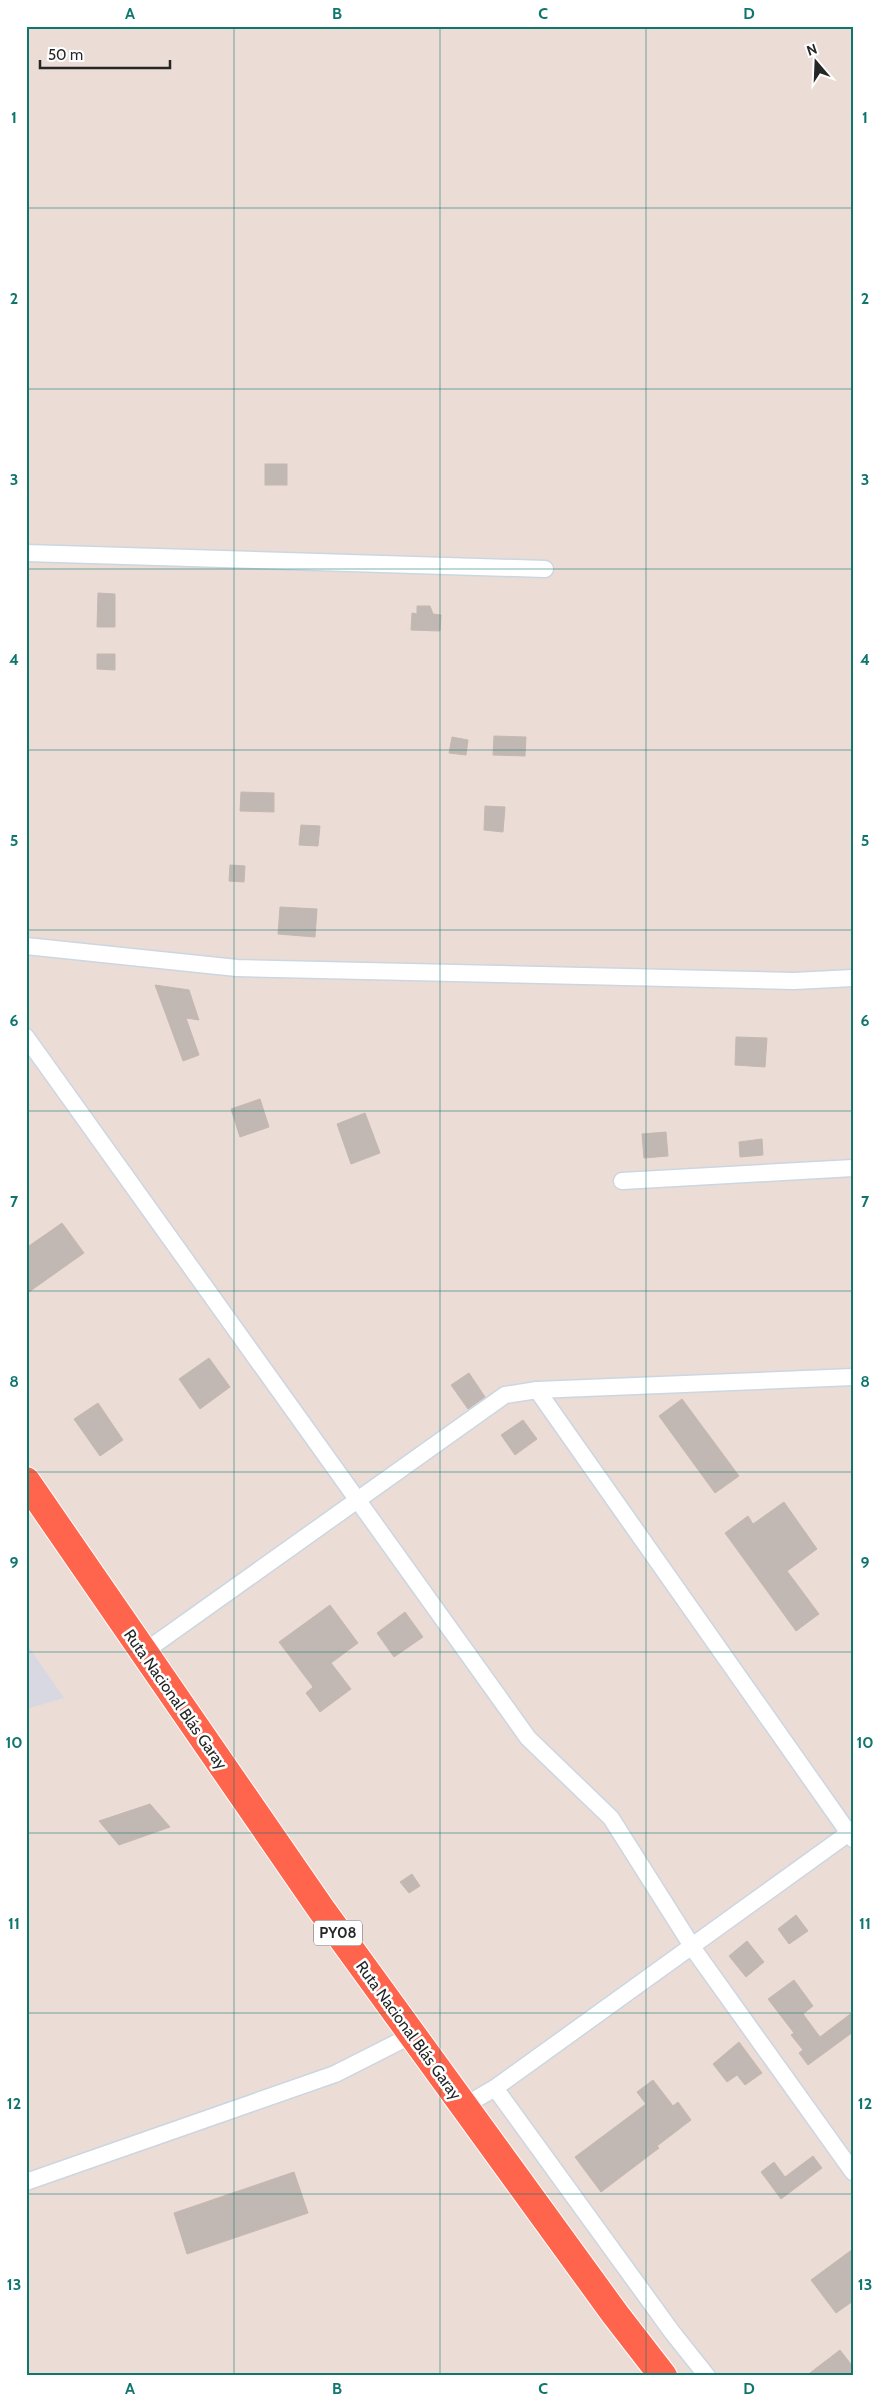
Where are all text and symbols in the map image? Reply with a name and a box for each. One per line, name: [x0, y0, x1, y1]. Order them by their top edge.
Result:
text: A: [125, 4, 135, 23]
text: B: [332, 4, 342, 23]
text: C: [538, 4, 548, 23]
text: D: [743, 4, 755, 23]
scale bar: [40, 38, 170, 70]
north arrow: [792, 38, 842, 88]
text: N: [804, 40, 819, 60]
text: 50 m: [48, 46, 83, 64]
text: 1: [11, 108, 17, 127]
text: 1: [862, 108, 868, 127]
text: 2: [10, 289, 18, 308]
text: 2: [861, 289, 869, 308]
text: 3: [10, 470, 18, 489]
text: 3: [861, 470, 869, 489]
text: 4: [9, 650, 19, 669]
text: 4: [860, 650, 870, 669]
text: 5: [10, 831, 18, 850]
text: 5: [861, 831, 869, 850]
text: 6: [10, 1011, 19, 1030]
text: 6: [861, 1011, 870, 1030]
text: 7: [10, 1192, 19, 1211]
text: 7: [861, 1192, 870, 1211]
text: 8: [9, 1372, 19, 1391]
text: 8: [860, 1372, 870, 1391]
text: 9: [10, 1553, 19, 1572]
text: 9: [861, 1553, 870, 1572]
street label: Ruta Nacional Blás Garay: [120, 1626, 231, 1773]
text: 10: [5, 1733, 23, 1752]
text: 10: [856, 1733, 874, 1752]
text: 11: [8, 1914, 20, 1933]
text: 11: [859, 1914, 871, 1933]
road number: PY08: [314, 1920, 362, 1946]
street label: Ruta Nacional Blás Garay: [352, 1957, 465, 2103]
text: 12: [7, 2094, 21, 2113]
text: 12: [858, 2094, 872, 2113]
text: 13: [7, 2275, 21, 2294]
text: 13: [858, 2275, 872, 2294]
text: A: [125, 2379, 135, 2398]
text: B: [332, 2379, 342, 2398]
text: C: [538, 2379, 548, 2398]
text: D: [743, 2379, 755, 2398]

